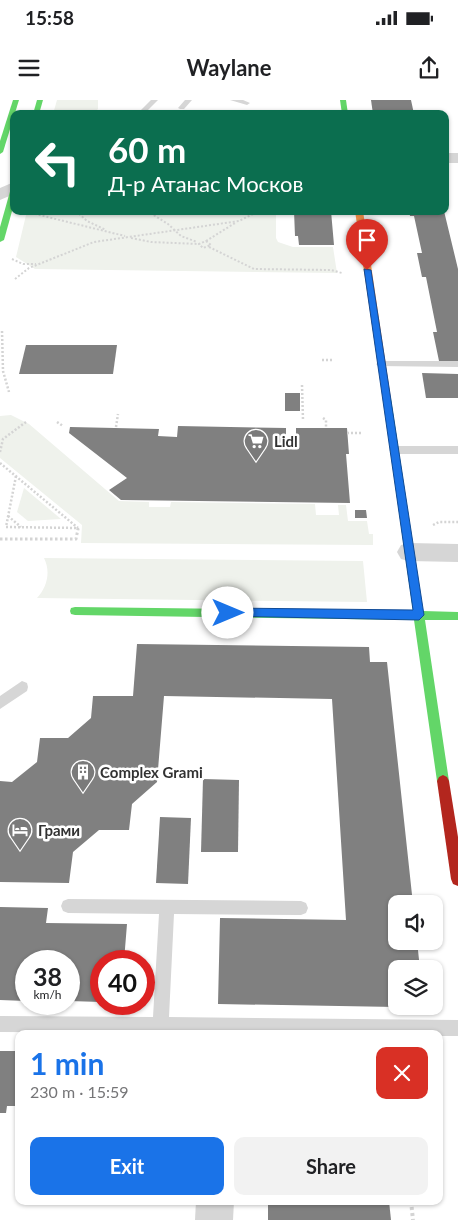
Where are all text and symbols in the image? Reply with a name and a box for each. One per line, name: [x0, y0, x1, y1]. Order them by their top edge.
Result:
text: 15:58: [25, 6, 74, 29]
icon: menu: [15, 54, 43, 82]
text: Waylane: [186, 54, 272, 81]
icon: share: [415, 54, 443, 82]
text: 60 m: [108, 128, 186, 170]
icon: left: [25, 130, 90, 195]
text: Д-р Атанас Москов: [108, 170, 303, 197]
pin: [346, 219, 388, 270]
icon: arrive: [353, 226, 381, 254]
supermarket icon: Lidl: [243, 428, 269, 462]
place label: Lidl: [274, 432, 298, 450]
position arrow: [201, 586, 253, 638]
building icon: Complex Grami: [70, 759, 96, 793]
place label: Complex Grami: [100, 763, 203, 781]
hotel icon: Грами: [7, 817, 33, 851]
place label: Грами: [38, 821, 80, 839]
map controls: [388, 895, 443, 1015]
button: sound: [388, 895, 443, 950]
speed limit sign: 40: [90, 950, 155, 1015]
button: layers: [388, 960, 443, 1015]
text: 38: [33, 961, 62, 991]
text: km/h: [33, 987, 62, 1002]
text: 1 min: [30, 1045, 104, 1081]
button: close: [376, 1047, 428, 1099]
text: 230 m · 15:59: [30, 1082, 129, 1101]
button: Exit: [30, 1137, 224, 1195]
button: Share: [234, 1137, 428, 1195]

